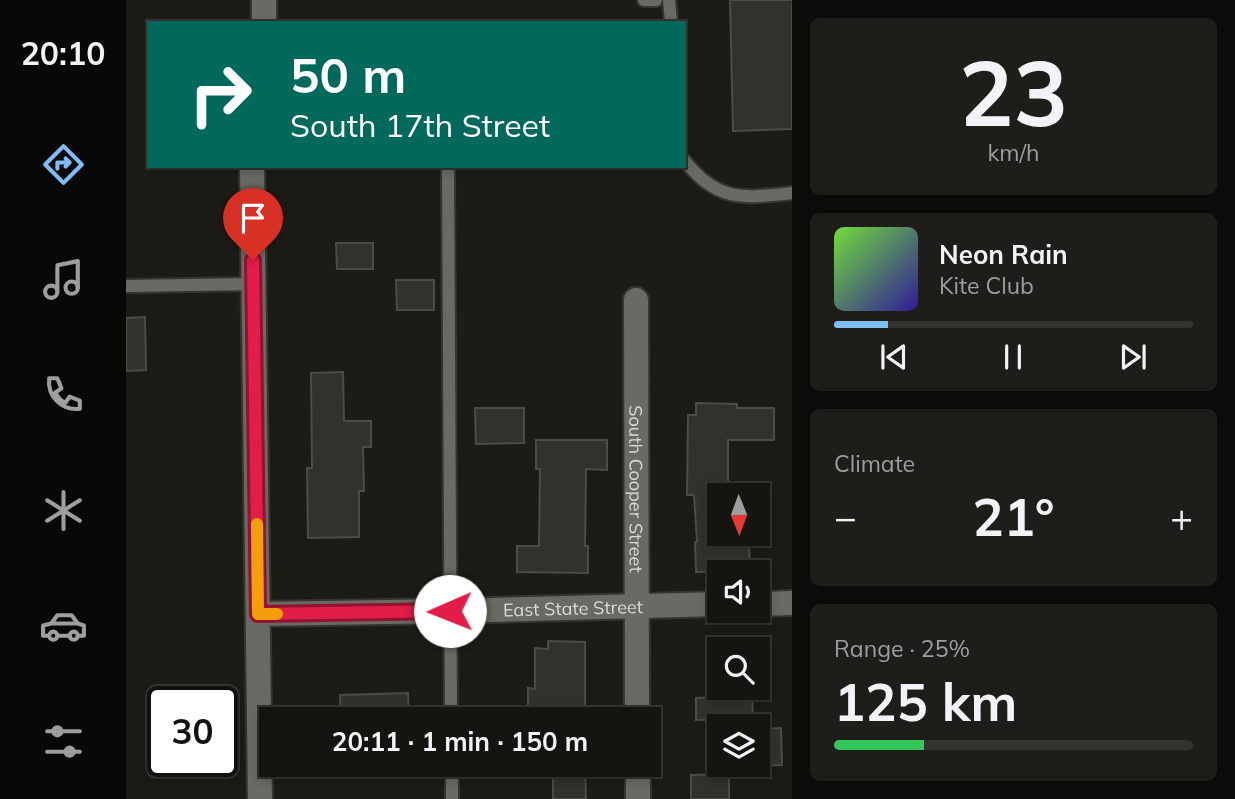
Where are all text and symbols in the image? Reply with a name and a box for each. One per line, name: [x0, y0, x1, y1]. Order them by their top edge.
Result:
text: 20:10: [21, 33, 105, 73]
text: 23: [959, 35, 1068, 149]
text: 50 m: [290, 44, 406, 105]
icon: right: [175, 49, 266, 140]
text: South 17th Street: [290, 105, 550, 145]
text: km/h: [987, 138, 1040, 167]
icon: directions: [39, 140, 88, 189]
pin: [223, 188, 283, 260]
icon: arrive: [234, 199, 272, 237]
text: Neon Rain: [939, 238, 1068, 271]
icon: music: [39, 255, 88, 304]
text: Kite Club: [939, 271, 1034, 300]
icon: previous: [875, 338, 913, 376]
icon: pause: [994, 338, 1032, 376]
icon: next: [1114, 338, 1152, 376]
icon: phone: [39, 370, 88, 419]
street label: South Cooper Street: [625, 405, 648, 573]
text: Climate: [834, 449, 915, 478]
north arrow: [707, 483, 770, 546]
map controls: [707, 483, 770, 777]
text: 21°: [972, 484, 1055, 549]
icon: climate: [39, 486, 88, 535]
text: −: [834, 493, 857, 541]
text: +: [1170, 493, 1193, 541]
button: sound: [707, 560, 770, 623]
position arrow: [413, 574, 487, 648]
street label: East State Street: [503, 594, 643, 621]
icon: car: [39, 601, 88, 650]
text: Range · 25%: [834, 634, 970, 663]
button: search: [707, 637, 770, 700]
text: 125 km: [834, 669, 1017, 734]
speed limit sign: 30: [147, 686, 238, 777]
button: layers: [707, 714, 770, 777]
icon: filters: [39, 717, 88, 766]
text: 20:11 · 1 min · 150 m: [332, 725, 588, 758]

